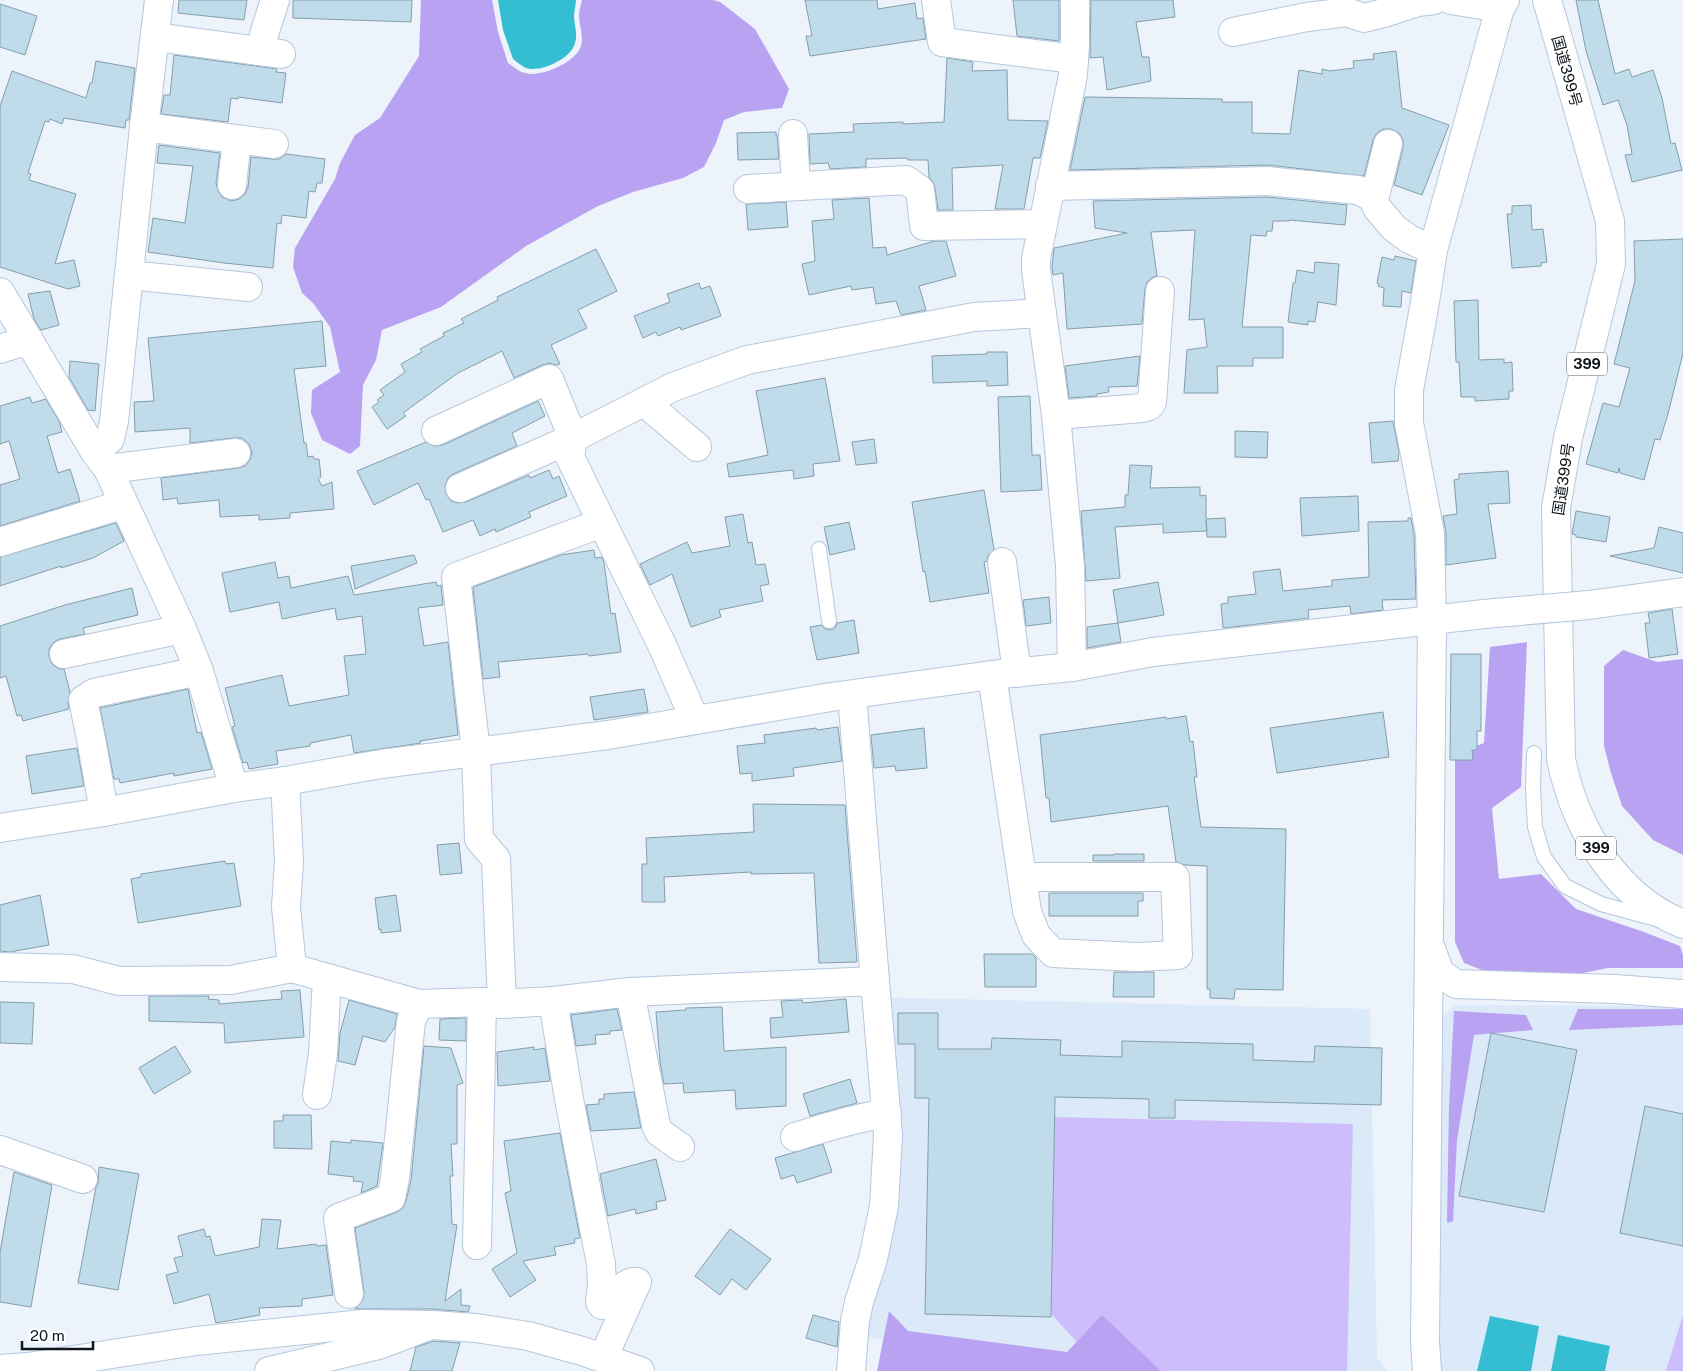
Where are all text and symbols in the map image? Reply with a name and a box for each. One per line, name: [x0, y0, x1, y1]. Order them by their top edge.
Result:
street label: 国道399号: [1549, 34, 1585, 108]
road number: 399: [1567, 352, 1607, 376]
street label: 国道399号: [1550, 442, 1576, 516]
road number: 399: [1576, 836, 1616, 860]
scale bar: [22, 1318, 94, 1350]
text: 20 m: [30, 1327, 65, 1344]

